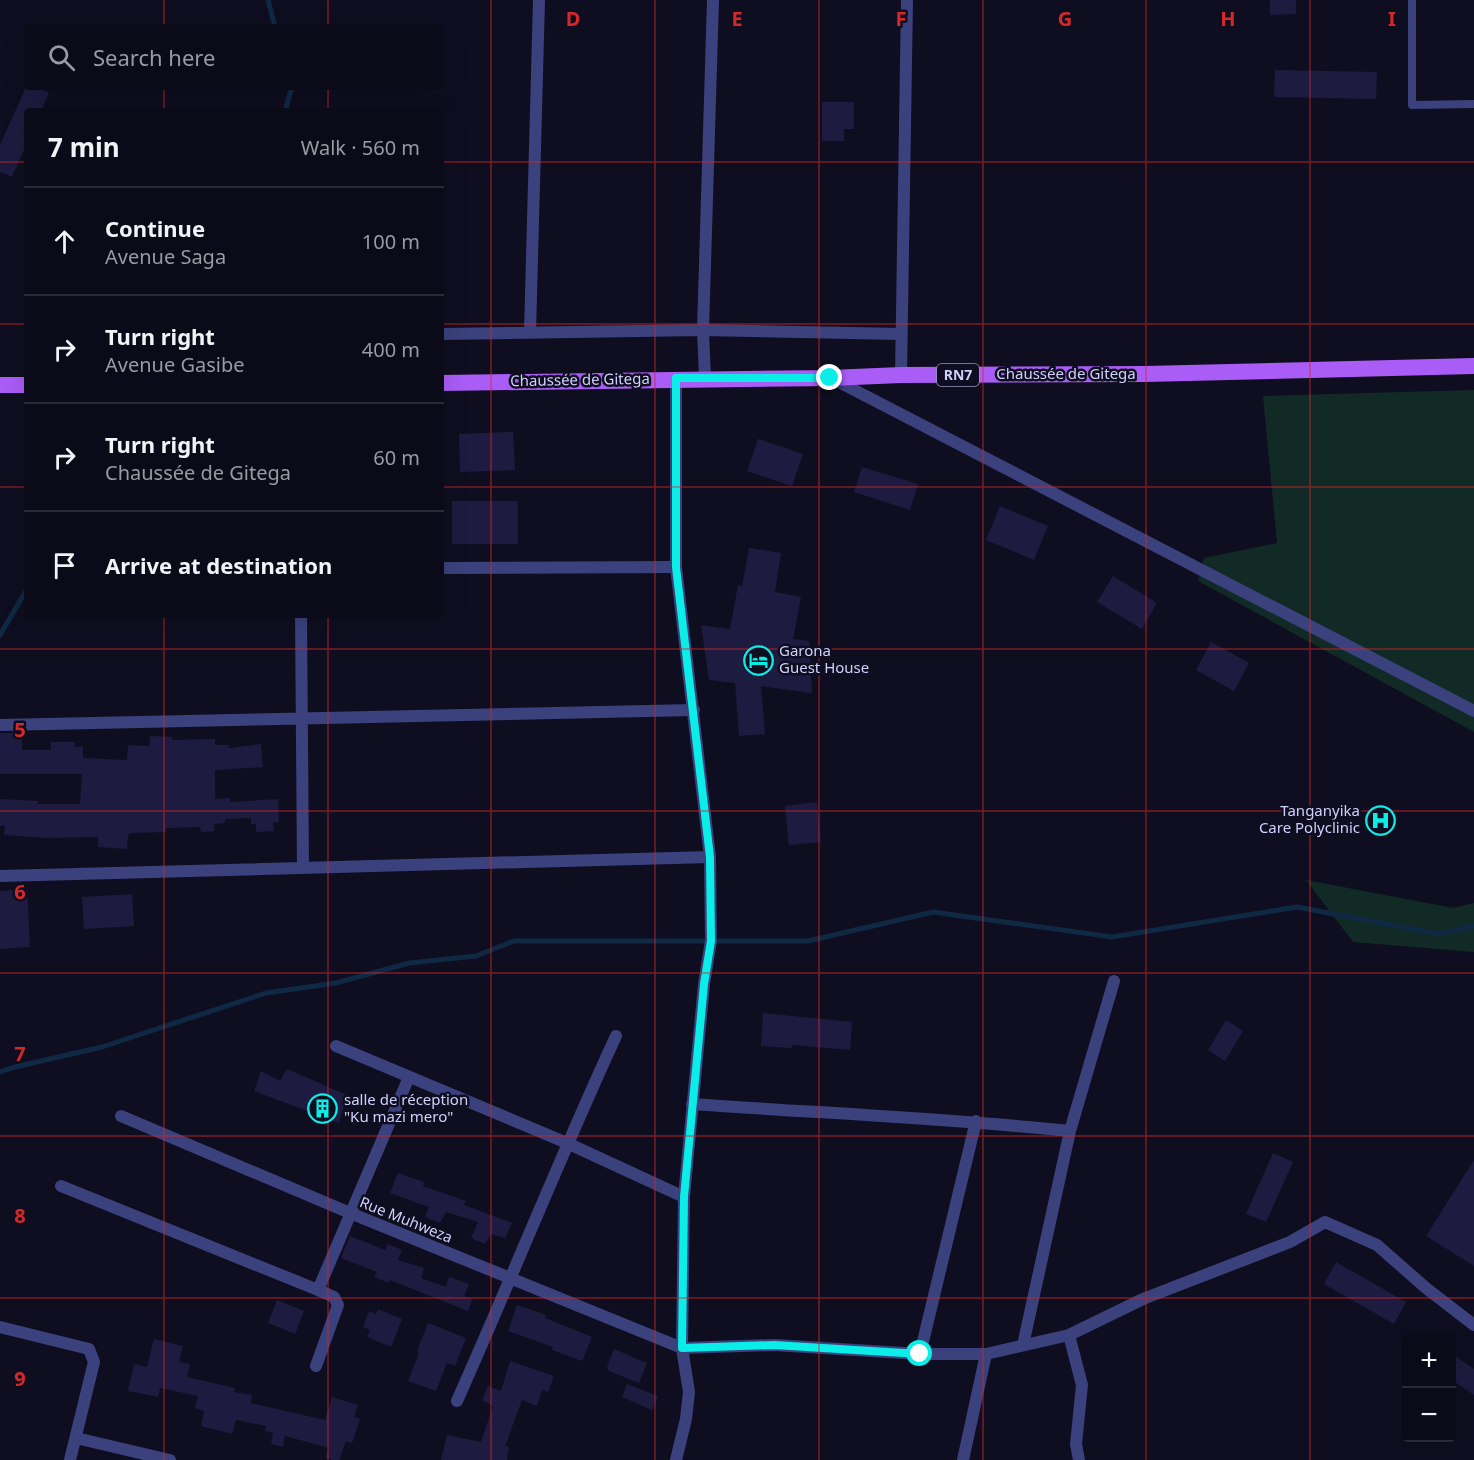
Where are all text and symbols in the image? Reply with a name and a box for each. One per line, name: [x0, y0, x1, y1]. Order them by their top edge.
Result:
text: D: [566, 5, 580, 32]
text: E: [731, 5, 743, 32]
text: F: [896, 5, 906, 32]
text: G: [1058, 5, 1072, 32]
text: H: [1220, 5, 1236, 32]
text: I: [1388, 5, 1396, 32]
search box: [24, 24, 444, 90]
icon: search: [45, 41, 78, 74]
text: Search here: [93, 42, 215, 72]
text: 7 min: [48, 129, 120, 165]
text: Walk · 560 m: [301, 134, 420, 161]
text: Continue: [105, 213, 205, 243]
icon: ahead: [48, 225, 81, 258]
text: 100 m: [362, 228, 420, 255]
text: Avenue Saga: [105, 243, 226, 270]
text: Turn right: [105, 321, 215, 351]
icon: right: [48, 333, 81, 366]
text: 400 m: [362, 336, 420, 363]
text: Avenue Gasibe: [105, 351, 245, 378]
street label: Chaussée de Gitega: [996, 363, 1136, 383]
route end: [816, 364, 842, 390]
road number: RN7: [937, 364, 979, 386]
street label: Chaussée de Gitega: [510, 368, 650, 390]
text: Turn right: [105, 429, 215, 459]
icon: right: [48, 441, 81, 474]
text: 60 m: [373, 444, 420, 471]
text: Chaussée de Gitega: [105, 459, 291, 486]
icon: arrive: [48, 549, 81, 582]
text: Arrive at destination: [105, 550, 332, 580]
place label: Garona Guest House: [779, 640, 869, 677]
hotel icon: Garona Guest House: [742, 644, 774, 676]
text: 5: [14, 716, 26, 743]
place label: Tanganyika Care Polyclinic: [1259, 800, 1360, 837]
hospital icon: Tanganyika Care Polyclinic: [1365, 804, 1397, 836]
text: 6: [14, 878, 26, 905]
text: 7: [14, 1040, 26, 1067]
place label: salle de réception "Ku mazi mero": [344, 1089, 468, 1126]
building icon: salle de réception "Ku mazi mero": [307, 1093, 339, 1125]
street label: Rue Muhweza: [357, 1191, 456, 1247]
text: 8: [14, 1202, 26, 1229]
map controls: [1402, 1334, 1456, 1442]
button: +: [1402, 1334, 1456, 1388]
route start: [906, 1340, 932, 1366]
text: 9: [14, 1365, 26, 1392]
button: −: [1402, 1388, 1456, 1442]

